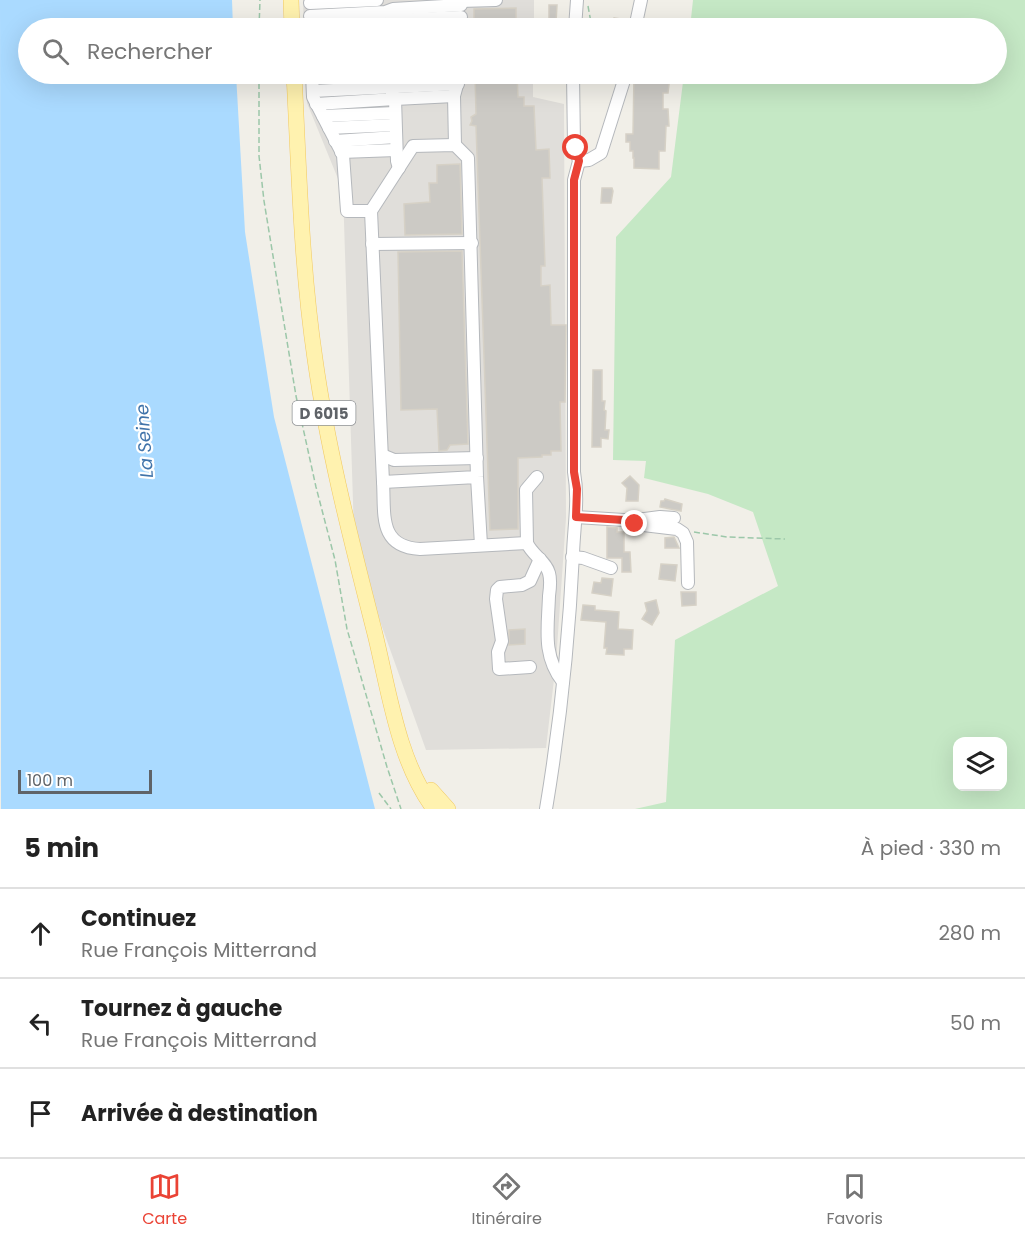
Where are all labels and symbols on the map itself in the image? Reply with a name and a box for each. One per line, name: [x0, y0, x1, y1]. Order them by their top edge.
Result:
route start: [562, 134, 588, 160]
road number: D 6015: [292, 401, 356, 425]
water label: La Seine: [129, 403, 159, 479]
route end: [621, 510, 647, 536]
scale bar: [18, 767, 152, 794]

